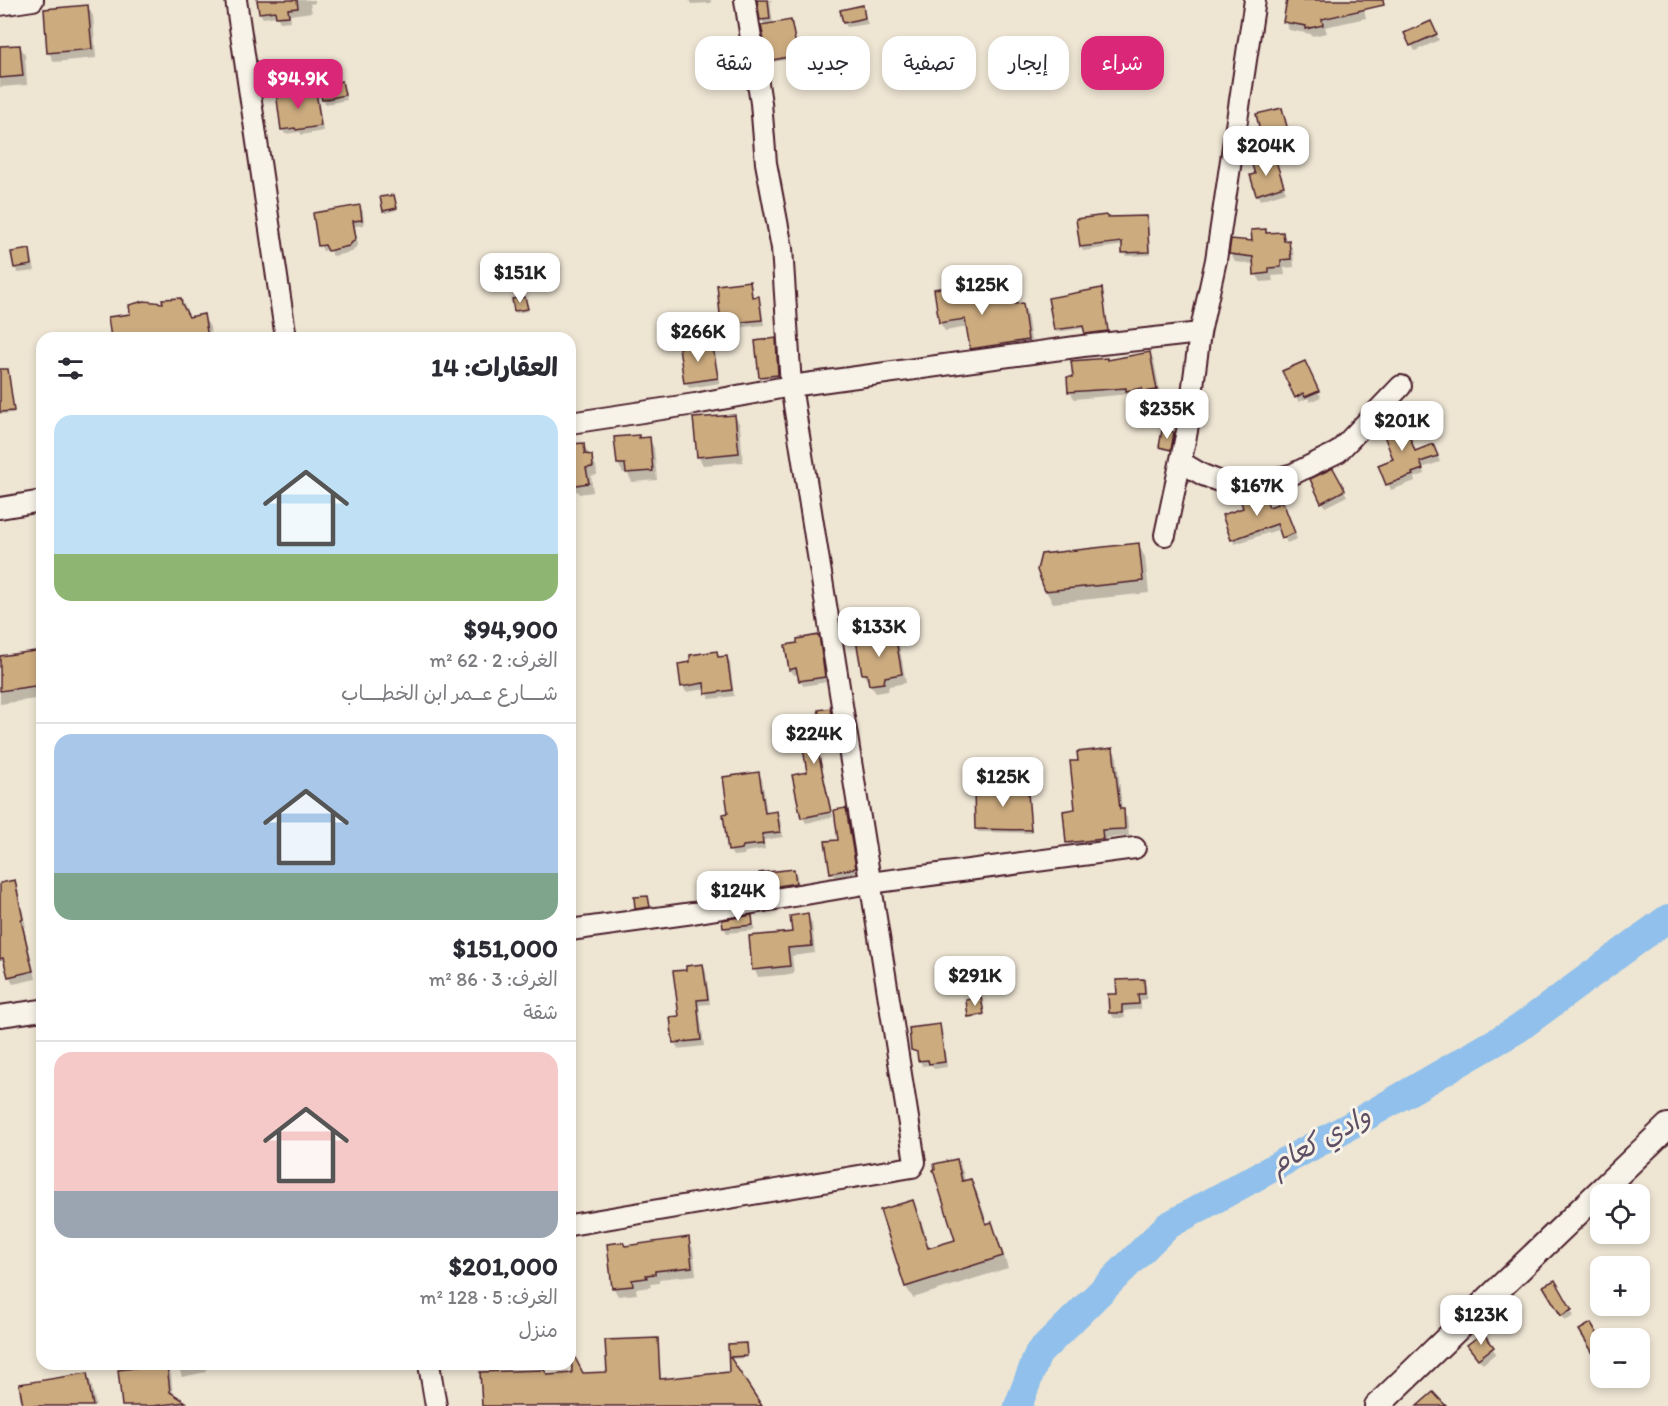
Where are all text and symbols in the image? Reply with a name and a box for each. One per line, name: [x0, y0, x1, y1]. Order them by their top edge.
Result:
chip: شقة: [695, 36, 774, 90]
chip: جديد: [786, 36, 870, 90]
chip: تصفية: [882, 36, 976, 90]
chip: إيجار: [988, 36, 1069, 90]
chip: شراء: [1081, 36, 1164, 90]
pin: $94.9K: [249, 59, 347, 110]
text: $94.9K: [268, 66, 328, 90]
pin: $204K: [1224, 126, 1308, 177]
text: $204K: [1237, 133, 1295, 157]
pin: $151K: [478, 253, 562, 304]
text: $151K: [494, 260, 546, 284]
pin: $125K: [940, 265, 1024, 316]
text: $125K: [955, 272, 1009, 296]
pin: $266K: [656, 312, 740, 363]
text: $266K: [671, 319, 725, 343]
text: العقارات: 14: [431, 351, 558, 383]
icon: filters: [54, 352, 87, 385]
pin: $235K: [1125, 389, 1209, 440]
text: $235K: [1140, 396, 1194, 420]
pin: $201K: [1360, 401, 1444, 452]
text: $201K: [1374, 408, 1430, 432]
icon: home: [252, 454, 360, 562]
pin: $167K: [1215, 466, 1299, 517]
text: $167K: [1231, 473, 1283, 497]
pin: $133K: [837, 607, 921, 658]
text: $94,900: [464, 613, 558, 645]
text: $133K: [852, 614, 906, 638]
text: الغرف: 2 · 62 m²: [429, 648, 558, 672]
text: شــــارع عــمر ابن الخطــــاب: [341, 681, 558, 705]
pin: $224K: [772, 714, 856, 765]
text: $224K: [786, 721, 842, 745]
pin: $125K: [961, 757, 1045, 808]
text: $125K: [976, 764, 1030, 788]
icon: home: [252, 773, 360, 881]
pin: $124K: [696, 871, 780, 922]
text: $124K: [711, 878, 765, 902]
text: $151,000: [453, 932, 558, 964]
pin: $291K: [933, 956, 1017, 1007]
text: $291K: [948, 963, 1002, 987]
text: الغرف: 3 · 86 m²: [429, 967, 558, 991]
text: شقة: [523, 1000, 558, 1024]
icon: home: [252, 1091, 360, 1199]
water label: وادي كعام: [1263, 1098, 1379, 1186]
map controls: [1590, 1184, 1650, 1388]
button: locate: [1590, 1184, 1650, 1244]
text: $201,000: [449, 1250, 558, 1282]
button: +: [1590, 1256, 1650, 1316]
text: الغرف: 5 · 128 m²: [420, 1285, 558, 1309]
pin: $123K: [1439, 1295, 1523, 1346]
text: $123K: [1454, 1302, 1508, 1326]
text: منزل: [519, 1318, 558, 1342]
button: −: [1590, 1328, 1650, 1388]

